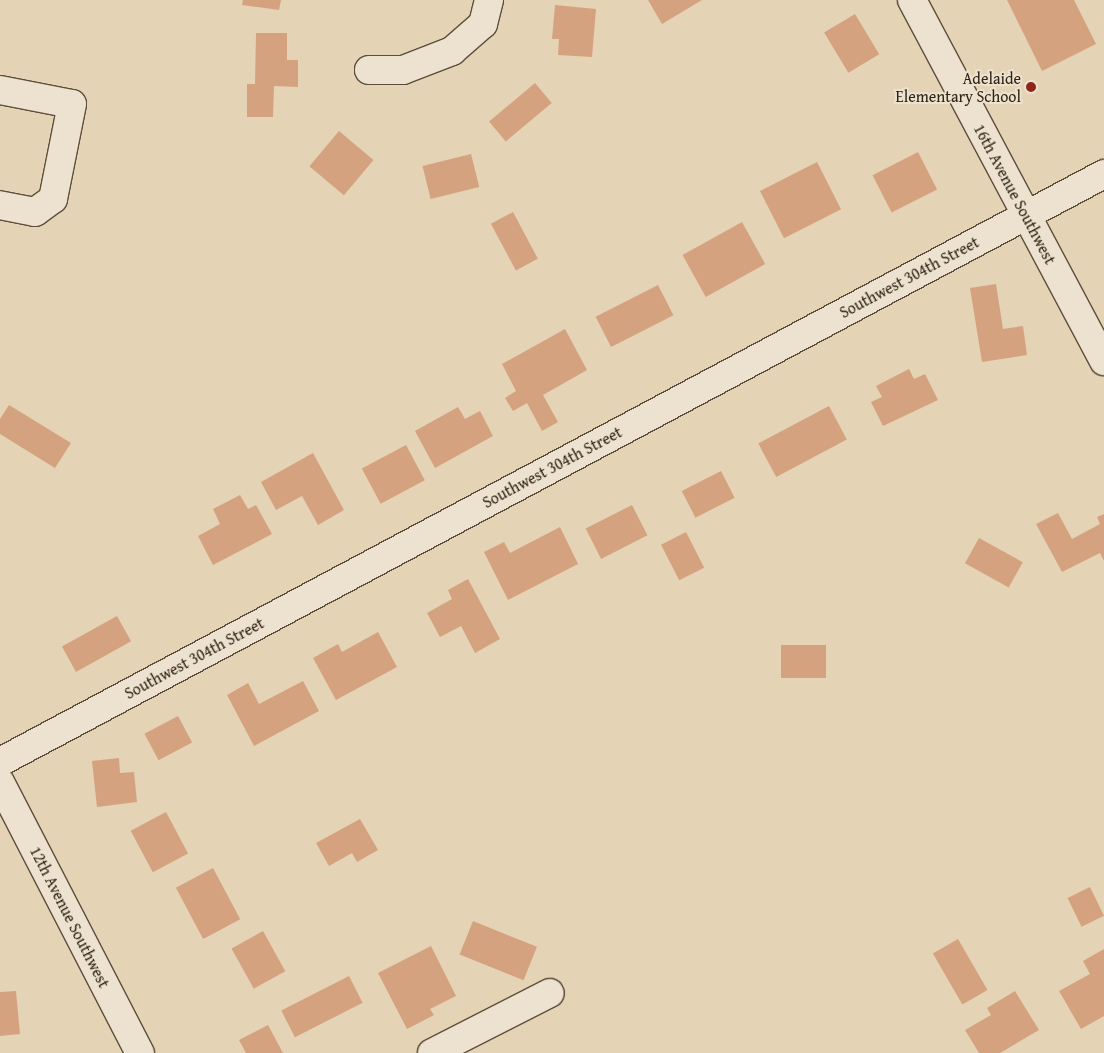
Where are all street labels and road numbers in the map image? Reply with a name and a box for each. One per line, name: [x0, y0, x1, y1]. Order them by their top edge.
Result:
street label: 16th Avenue Southwest: [970, 121, 1060, 267]
street label: Southwest 304th Street: [836, 232, 982, 322]
street label: Southwest 304th Street: [479, 422, 625, 512]
street label: Southwest 304th Street: [121, 613, 267, 703]
street label: 12th Avenue Southwest: [26, 843, 114, 991]

